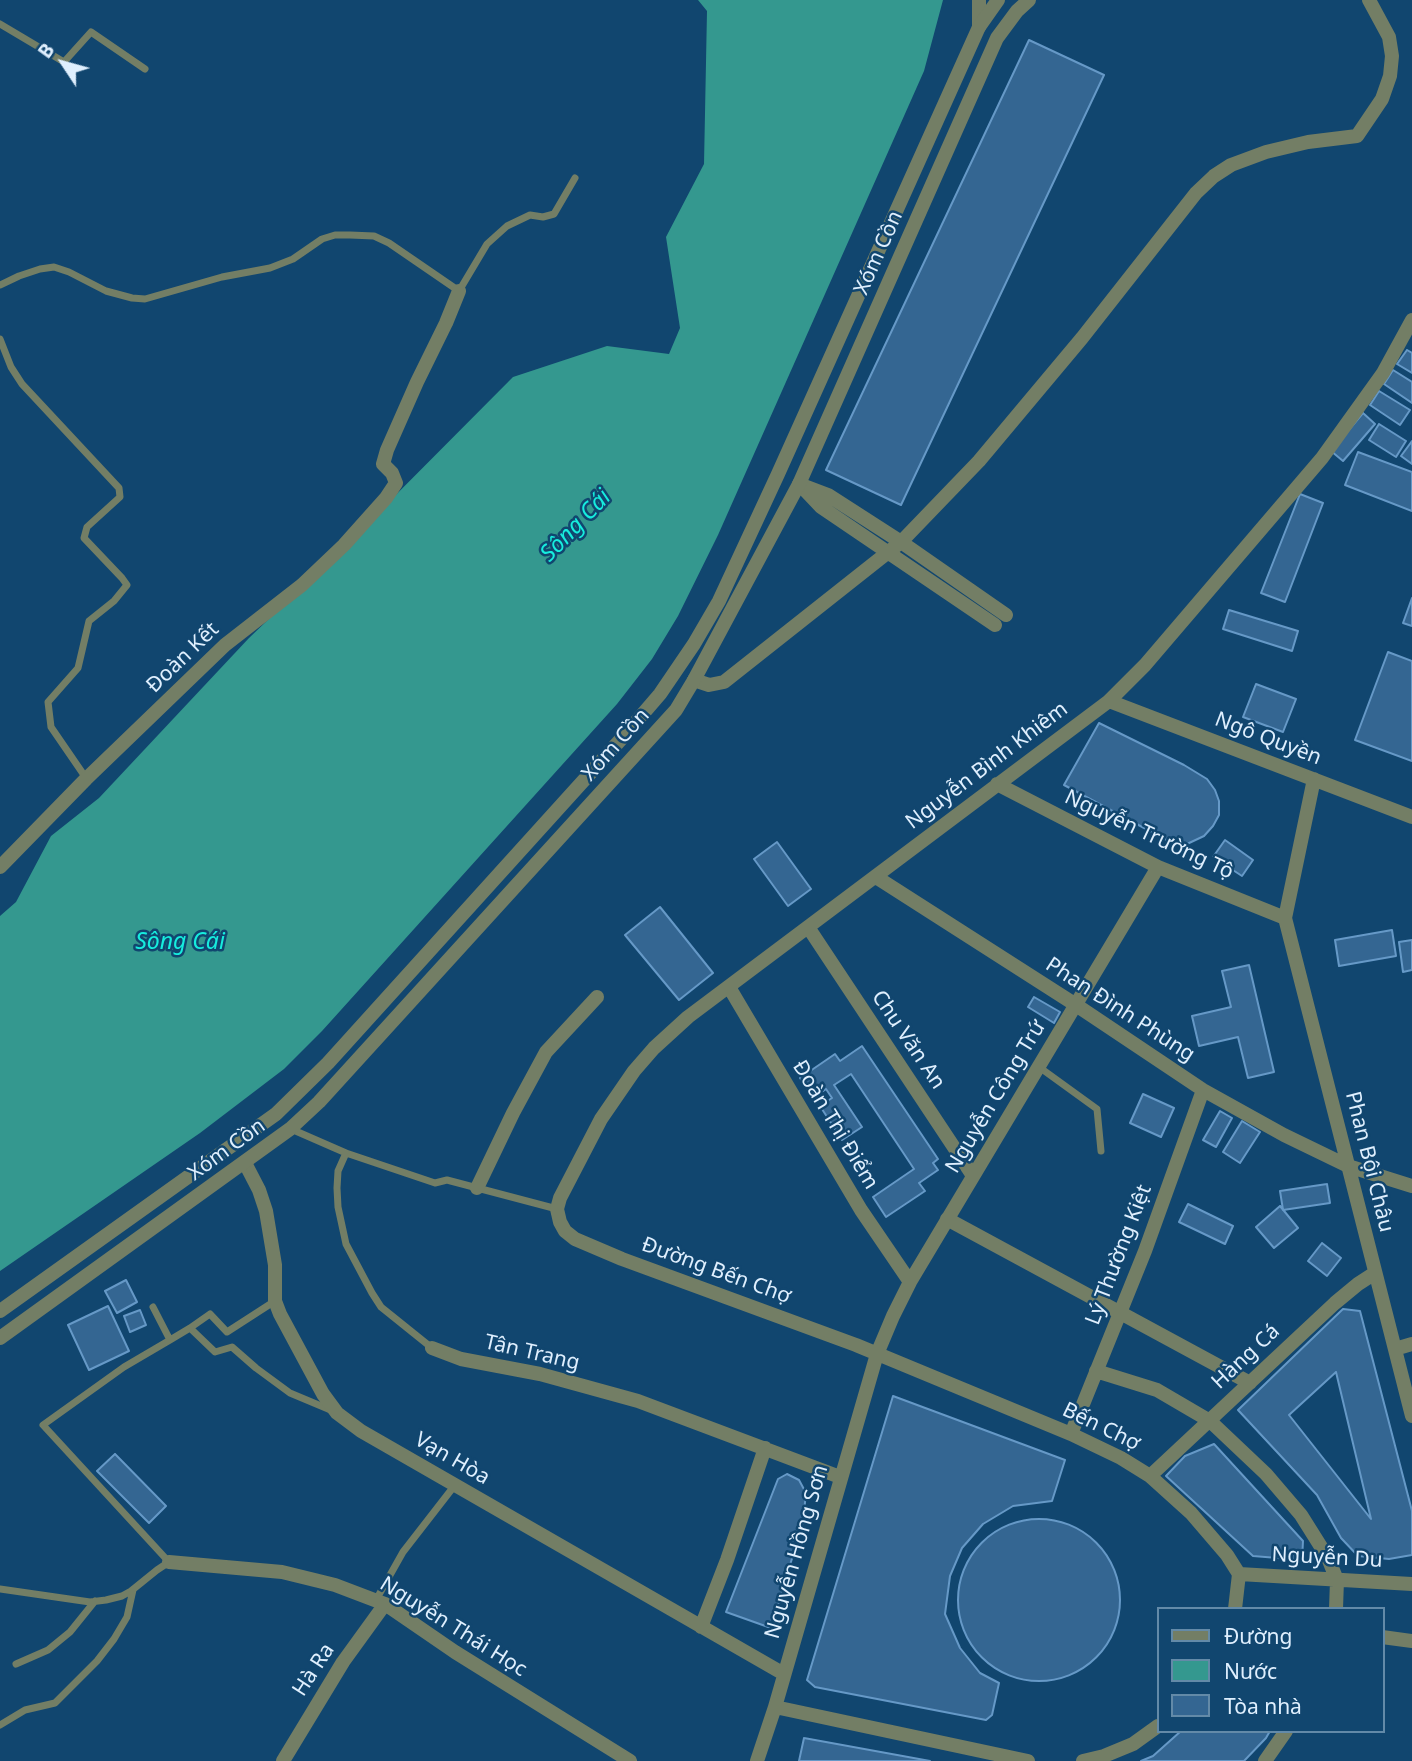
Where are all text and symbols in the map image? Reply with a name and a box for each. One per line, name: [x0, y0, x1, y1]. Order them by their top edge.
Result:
north arrow: [28, 28, 98, 98]
text: B: [32, 38, 60, 63]
street label: Xóm Cồn: [849, 207, 909, 299]
water label: Sông Cái: [535, 484, 617, 568]
street label: Đoàn Kết: [142, 617, 224, 699]
street label: Nguyễn Bình Khiêm: [901, 697, 1073, 835]
street label: Xóm Cồn: [577, 703, 655, 787]
street label: Ngô Quyền: [1211, 707, 1325, 771]
street label: Nguyễn Trường Tộ: [1061, 785, 1237, 885]
water label: Sông Cái: [135, 928, 225, 956]
street label: Phan Đình Phùng: [1041, 952, 1199, 1068]
street label: Chu Văn An: [866, 986, 950, 1094]
street label: Nguyễn Công Trứ: [940, 1016, 1052, 1178]
street label: Đoàn Thị Điểm: [787, 1056, 883, 1194]
street label: Phan Bội Châu: [1339, 1089, 1399, 1235]
street label: Xóm Cồn: [184, 1114, 270, 1186]
street label: Lý Thường Kiệt: [1081, 1181, 1157, 1329]
street label: Đường Bến Chợ: [638, 1232, 794, 1310]
street label: Hàng Cá: [1207, 1319, 1285, 1395]
street label: Tân Trang: [482, 1330, 582, 1376]
street label: Bến Chợ: [1058, 1397, 1144, 1457]
street label: Vạn Hòa: [410, 1427, 494, 1491]
street label: Nguyễn Hồng Sơn: [760, 1462, 834, 1642]
street label: Nguyễn Du: [1271, 1543, 1383, 1573]
street label: Nguyễn Thái Học: [375, 1572, 531, 1682]
legend: [1156, 1607, 1384, 1733]
text: Đường: [1224, 1622, 1292, 1650]
street label: Hà Ra: [288, 1639, 340, 1701]
text: Nước: [1224, 1657, 1277, 1685]
text: Tòa nhà: [1224, 1692, 1302, 1720]

